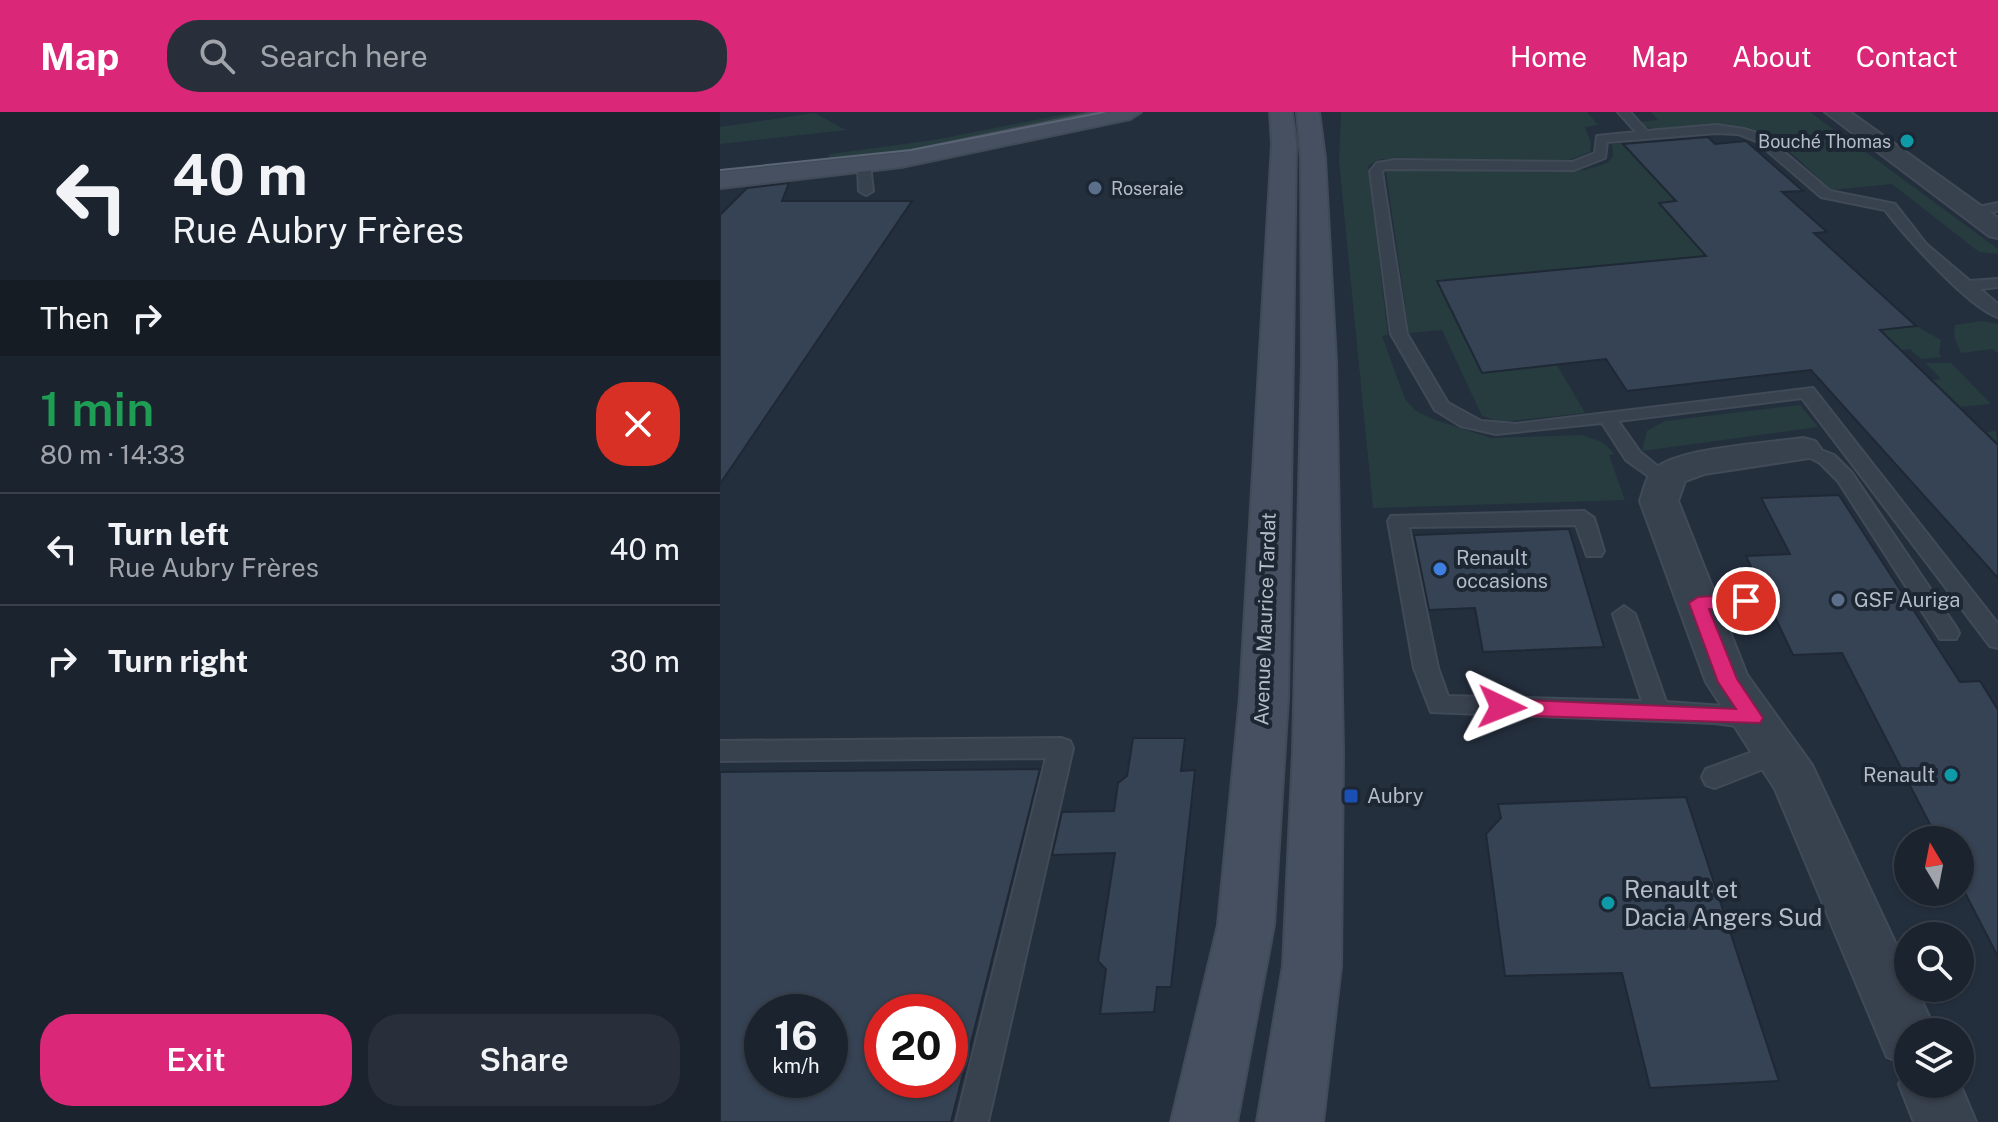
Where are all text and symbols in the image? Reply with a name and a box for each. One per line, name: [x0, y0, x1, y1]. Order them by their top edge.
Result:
search box: [167, 20, 727, 92]
text: Map: [40, 34, 119, 79]
icon: search: [195, 34, 239, 78]
text: Search here: [259, 38, 428, 74]
text: Home: [1510, 40, 1587, 73]
text: Map: [1631, 40, 1688, 73]
text: About: [1732, 40, 1812, 73]
text: Contact: [1856, 40, 1958, 73]
place label: Bouché Thomas: [1758, 131, 1891, 152]
marker: Bouché Thomas: [1898, 132, 1916, 150]
text: 40 m: [172, 142, 308, 208]
icon: left: [40, 144, 144, 248]
place label: Roseraie: [1111, 178, 1184, 199]
marker: Roseraie: [1086, 179, 1104, 197]
text: Rue Aubry Frères: [172, 209, 464, 251]
icon: right: [125, 296, 169, 340]
text: Then: [40, 300, 109, 336]
text: 1 min: [40, 380, 154, 437]
button: close: [596, 382, 680, 466]
text: 80 m · 14:33: [40, 439, 185, 470]
street label: Avenue Maurice Tardat: [1249, 512, 1281, 726]
text: Turn left: [108, 516, 229, 552]
icon: left: [40, 527, 84, 571]
text: 40 m: [610, 531, 680, 567]
place label: Renault occasions: [1456, 546, 1548, 593]
text: Rue Aubry Frères: [108, 552, 319, 583]
marker: Renault occasions: [1431, 560, 1449, 578]
pin: [1712, 567, 1780, 635]
icon: arrive: [1724, 579, 1768, 623]
place label: GSF Auriga: [1854, 588, 1960, 612]
marker: GSF Auriga: [1829, 591, 1847, 609]
icon: right: [40, 639, 84, 683]
text: Turn right: [108, 643, 248, 679]
text: 30 m: [610, 643, 680, 679]
position arrow: [1460, 665, 1544, 749]
place label: Renault: [1863, 763, 1935, 787]
marker: Renault: [1942, 766, 1960, 784]
place label: Aubry: [1367, 784, 1424, 808]
marker: Aubry: [1342, 787, 1360, 805]
north arrow: [1894, 826, 1974, 906]
map controls: [1894, 826, 1974, 1098]
place label: Renault et Dacia Angers Sud: [1624, 875, 1822, 931]
marker: Renault et Dacia Angers Sud: [1599, 894, 1617, 912]
button: search: [1894, 922, 1974, 1002]
speed limit sign: 20: [864, 994, 968, 1098]
text: 16: [774, 1012, 818, 1059]
button: Exit: [40, 1014, 352, 1106]
button: Share: [368, 1014, 680, 1106]
button: layers: [1894, 1018, 1974, 1098]
text: km/h: [772, 1054, 820, 1078]

